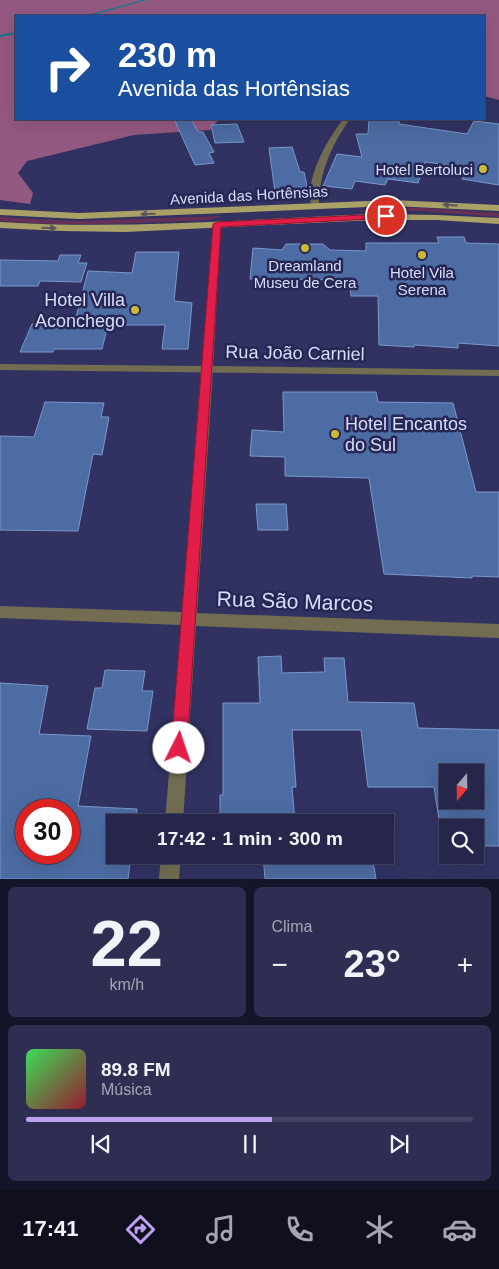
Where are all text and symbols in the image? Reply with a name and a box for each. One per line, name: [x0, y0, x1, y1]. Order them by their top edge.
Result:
icon: right: [35, 35, 100, 100]
text: 230 m: [118, 35, 217, 74]
text: Avenida das Hortênsias: [118, 76, 350, 101]
place label: Hotel Bertoluci: [375, 161, 473, 178]
marker: Hotel Bertoluci: [477, 163, 489, 175]
street label: Avenida das Hortênsias: [170, 182, 328, 208]
pin: [365, 195, 407, 237]
one-way arrow: [442, 200, 458, 208]
icon: arrive: [372, 202, 400, 230]
one-way arrow: [140, 210, 156, 218]
one-way arrow: [41, 225, 57, 233]
marker: Dreamland Museu de Cera: [299, 242, 311, 254]
marker: Hotel Vila Serena: [416, 249, 428, 261]
place label: Dreamland Museu de Cera: [254, 257, 357, 291]
place label: Hotel Vila Serena: [390, 264, 455, 298]
place label: Hotel Villa Aconchego: [35, 290, 126, 331]
marker: Hotel Villa Aconchego: [129, 304, 141, 316]
street label: Rua João Carniel: [225, 342, 365, 364]
place label: Hotel Encantos do Sul: [345, 414, 467, 455]
marker: Hotel Encantos do Sul: [329, 428, 341, 440]
street label: Rua São Marcos: [216, 587, 374, 615]
position arrow: [152, 721, 204, 773]
north arrow: [439, 764, 484, 809]
map controls: [439, 764, 484, 864]
speed limit sign: 30: [15, 799, 80, 864]
button: search: [439, 819, 484, 864]
text: 17:42 · 1 min · 300 m: [157, 828, 343, 849]
text: 22: [91, 907, 163, 980]
text: Clima: [272, 918, 312, 935]
text: 23°: [344, 943, 401, 985]
text: −: [272, 949, 288, 980]
text: +: [457, 949, 473, 980]
text: km/h: [109, 976, 144, 993]
text: 89.8 FM: [101, 1059, 171, 1080]
text: Música: [101, 1081, 152, 1098]
icon: previous: [87, 1130, 115, 1158]
icon: pause: [236, 1130, 264, 1158]
icon: next: [385, 1130, 413, 1158]
icon: directions: [123, 1212, 158, 1247]
icon: music: [203, 1212, 238, 1247]
icon: phone: [282, 1212, 317, 1247]
icon: climate: [362, 1212, 397, 1247]
icon: car: [442, 1212, 477, 1247]
text: 17:41: [22, 1216, 79, 1241]

